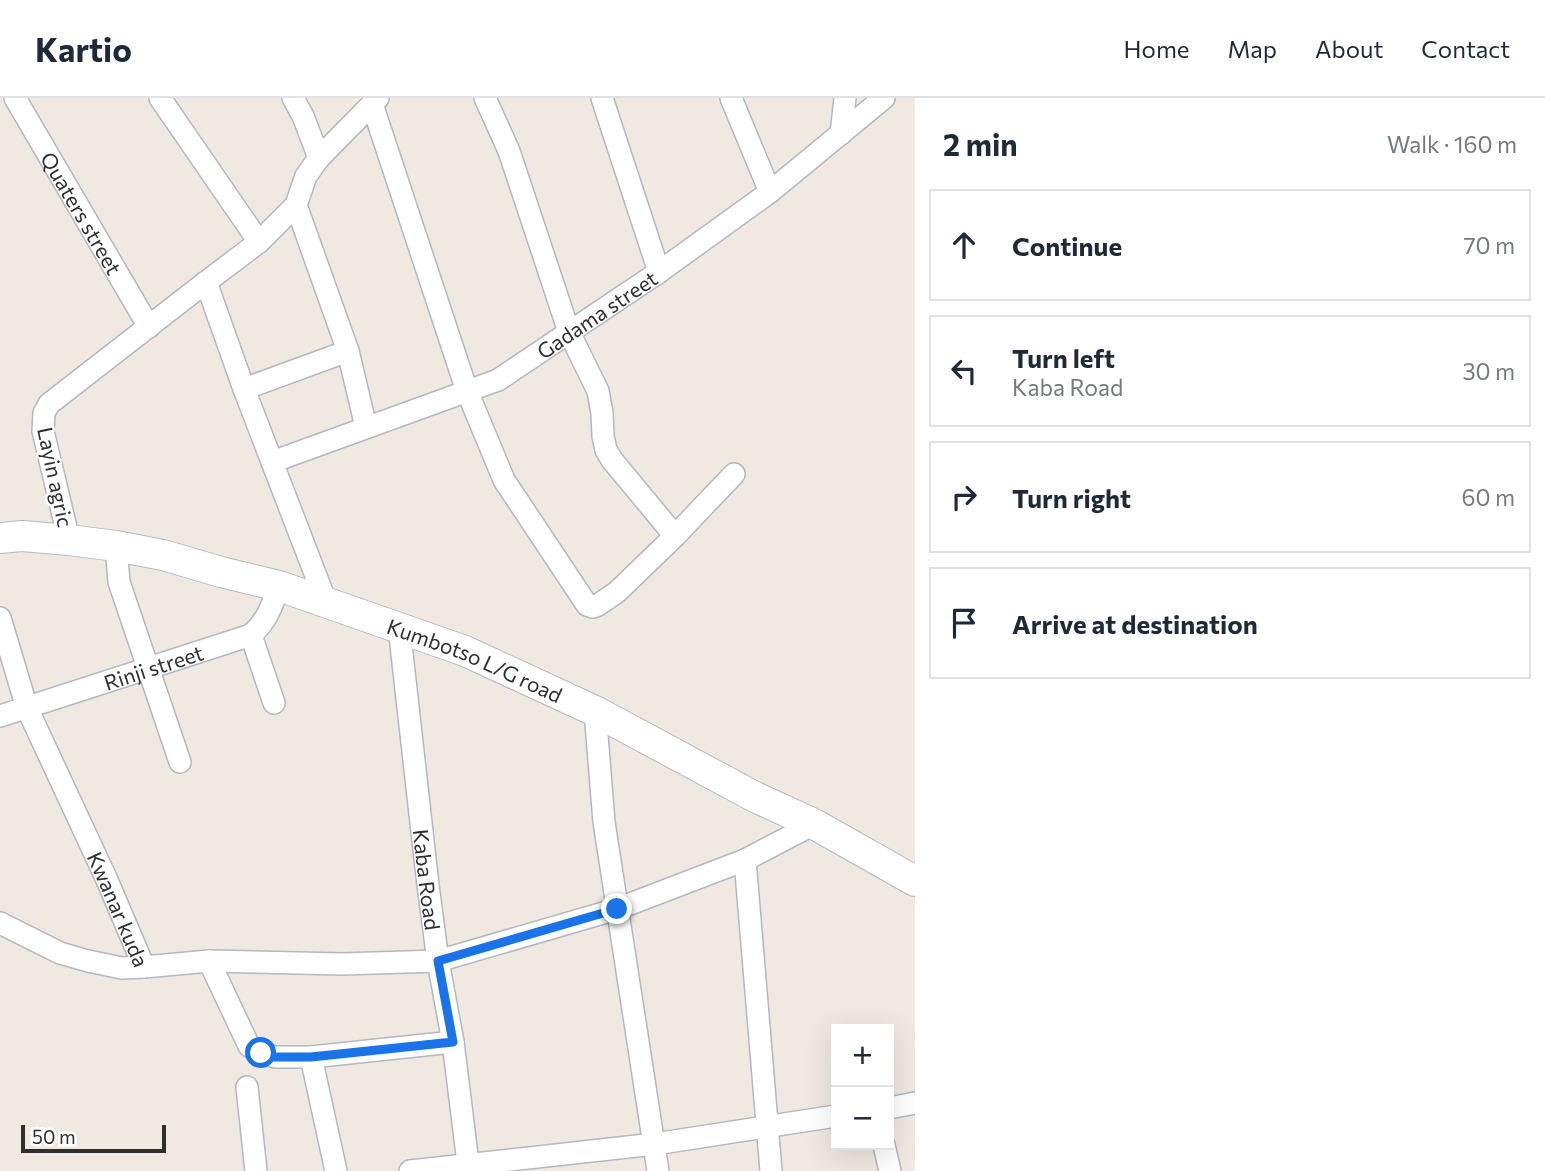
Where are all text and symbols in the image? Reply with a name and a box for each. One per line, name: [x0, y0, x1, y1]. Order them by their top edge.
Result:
text: Kartio: [35, 28, 132, 69]
text: Home: [1124, 34, 1190, 63]
text: Map: [1228, 34, 1277, 63]
text: About: [1315, 34, 1383, 63]
text: Contact: [1421, 34, 1510, 63]
text: 2 min: [943, 125, 1018, 162]
text: Walk · 160 m: [1387, 130, 1517, 158]
street label: Quaters street: [37, 147, 128, 279]
icon: ahead: [945, 226, 983, 264]
text: Continue: [1012, 230, 1122, 261]
text: 70 m: [1463, 231, 1515, 259]
street label: Gadama street: [532, 265, 661, 363]
text: Turn left: [1012, 342, 1115, 373]
icon: left: [945, 352, 983, 390]
text: 30 m: [1462, 357, 1515, 385]
text: Kaba Road: [1012, 373, 1123, 401]
street label: Layin agric: [33, 425, 79, 529]
icon: right: [945, 478, 983, 516]
text: Turn right: [1012, 482, 1131, 513]
text: 60 m: [1462, 483, 1515, 511]
icon: arrive: [945, 604, 983, 642]
text: Arrive at destination: [1012, 608, 1258, 639]
street label: Kumbotso L/G road: [384, 612, 567, 707]
street label: Rinji street: [100, 639, 206, 694]
street label: Kaba Road: [409, 828, 446, 931]
street label: Kwanar kuda: [83, 848, 155, 970]
route end: [601, 893, 632, 924]
map controls: [831, 1024, 894, 1150]
button: +: [831, 1024, 894, 1087]
route start: [245, 1037, 276, 1068]
button: −: [831, 1087, 894, 1150]
scale bar: [21, 1122, 166, 1154]
text: 50 m: [32, 1125, 76, 1148]

